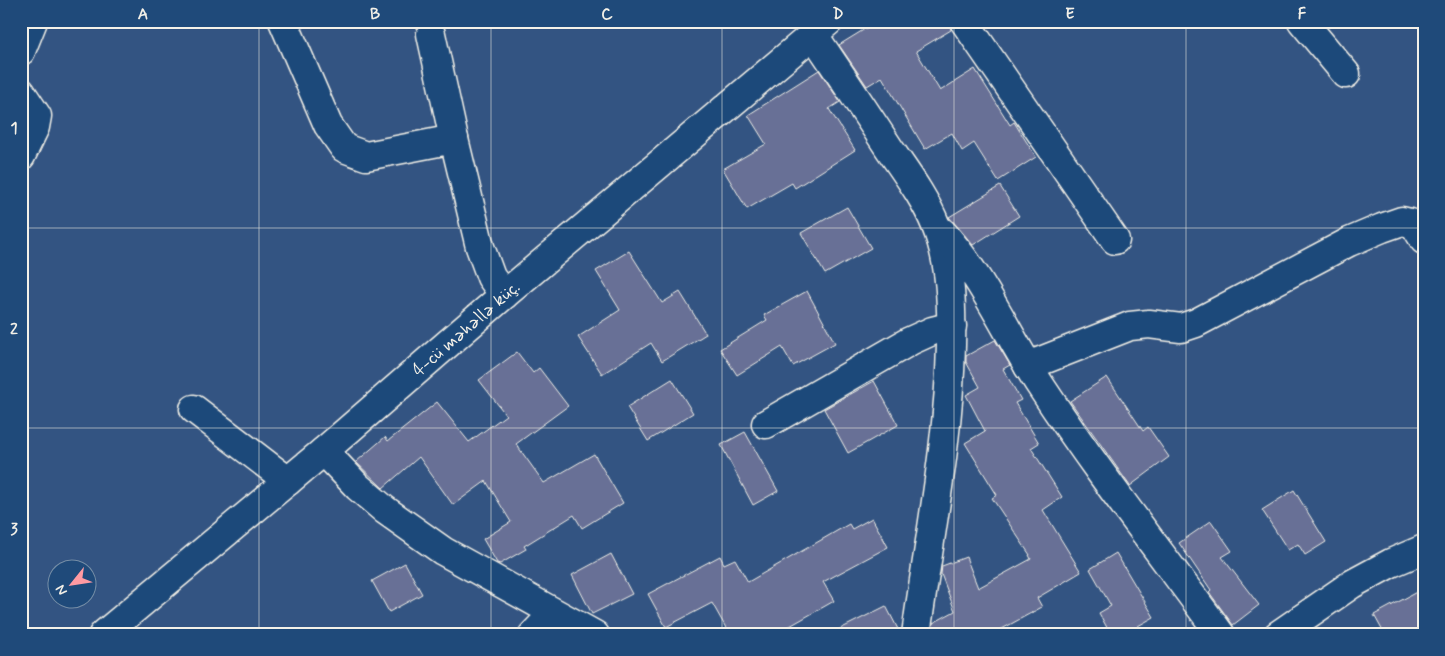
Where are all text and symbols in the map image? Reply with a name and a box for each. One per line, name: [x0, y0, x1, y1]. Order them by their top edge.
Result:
text: A: [138, 4, 148, 25]
text: B: [370, 4, 380, 25]
text: C: [601, 4, 613, 25]
text: D: [832, 4, 844, 25]
text: E: [1065, 4, 1075, 25]
text: F: [1298, 4, 1307, 25]
text: 1: [10, 118, 18, 139]
street label: 4-cü məhəllə küç.: [407, 276, 525, 382]
text: 2: [10, 319, 18, 340]
text: 3: [10, 519, 18, 540]
north arrow: [48, 558, 98, 608]
text: N: [51, 581, 72, 599]

